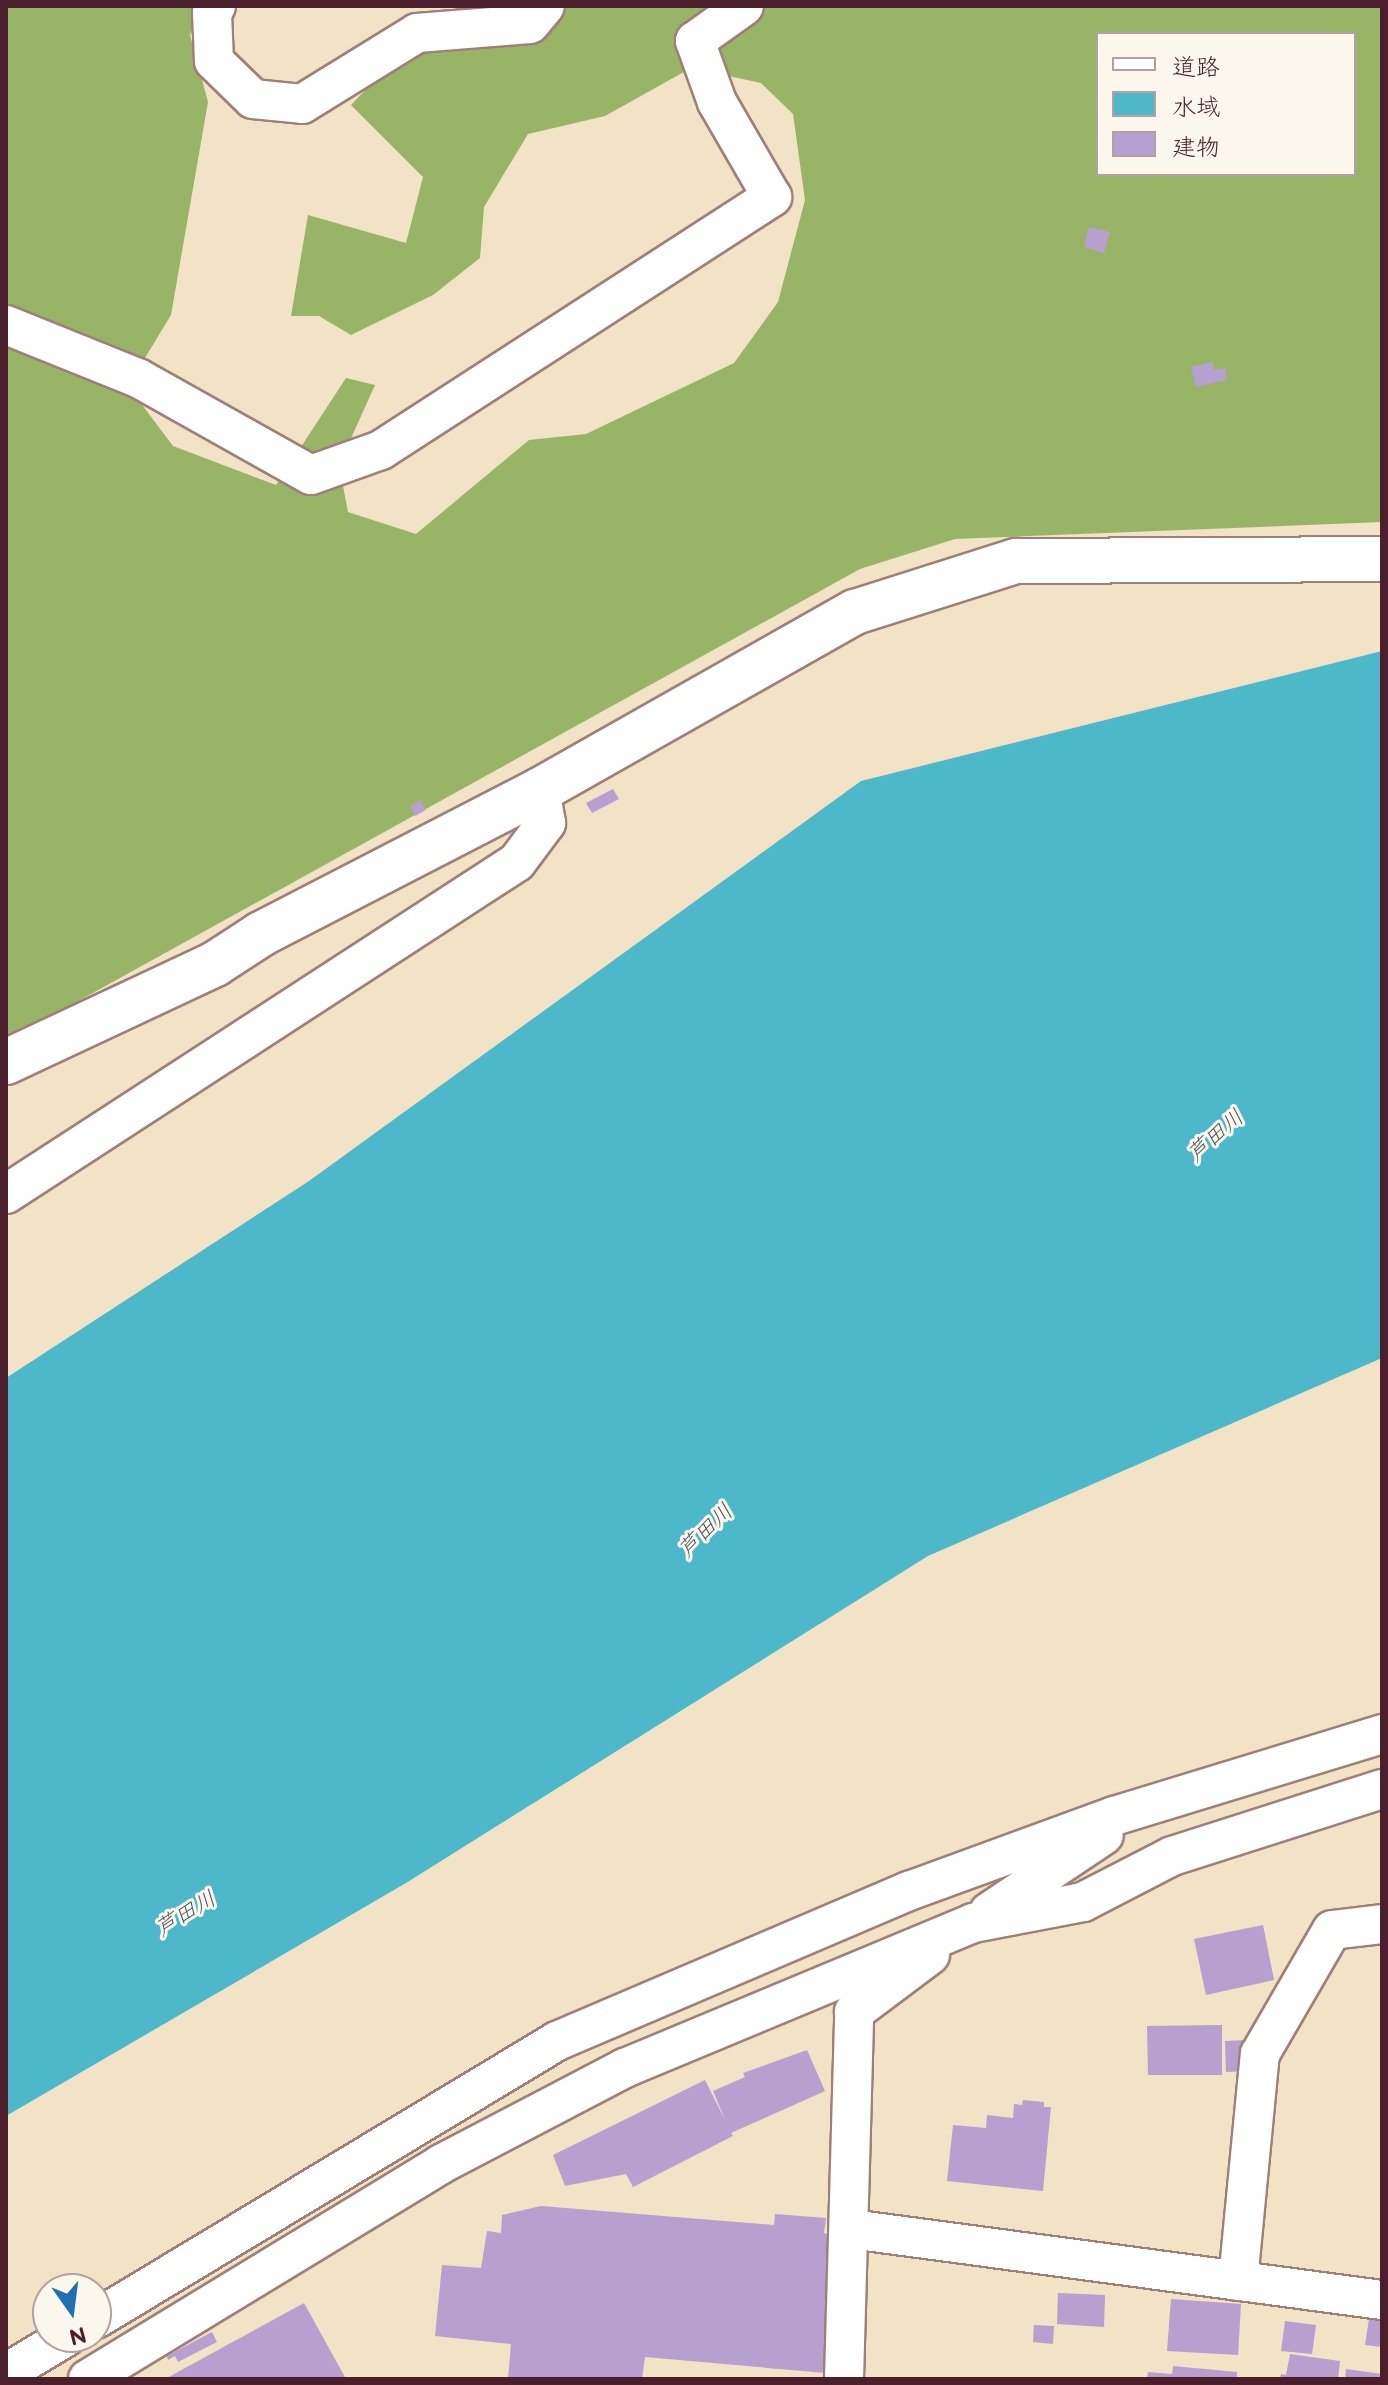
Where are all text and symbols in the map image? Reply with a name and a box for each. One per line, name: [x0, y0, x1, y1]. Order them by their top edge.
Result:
legend: [1096, 32, 1356, 176]
text: 道路: [1172, 53, 1220, 82]
text: 水域: [1172, 93, 1220, 122]
text: 建物: [1172, 133, 1220, 162]
water label: 芦田川: [1182, 1104, 1250, 1168]
water label: 芦田川: [673, 1499, 739, 1563]
water label: 芦田川: [151, 1886, 221, 1942]
north arrow: [32, 2273, 112, 2353]
text: N: [66, 2320, 89, 2350]

